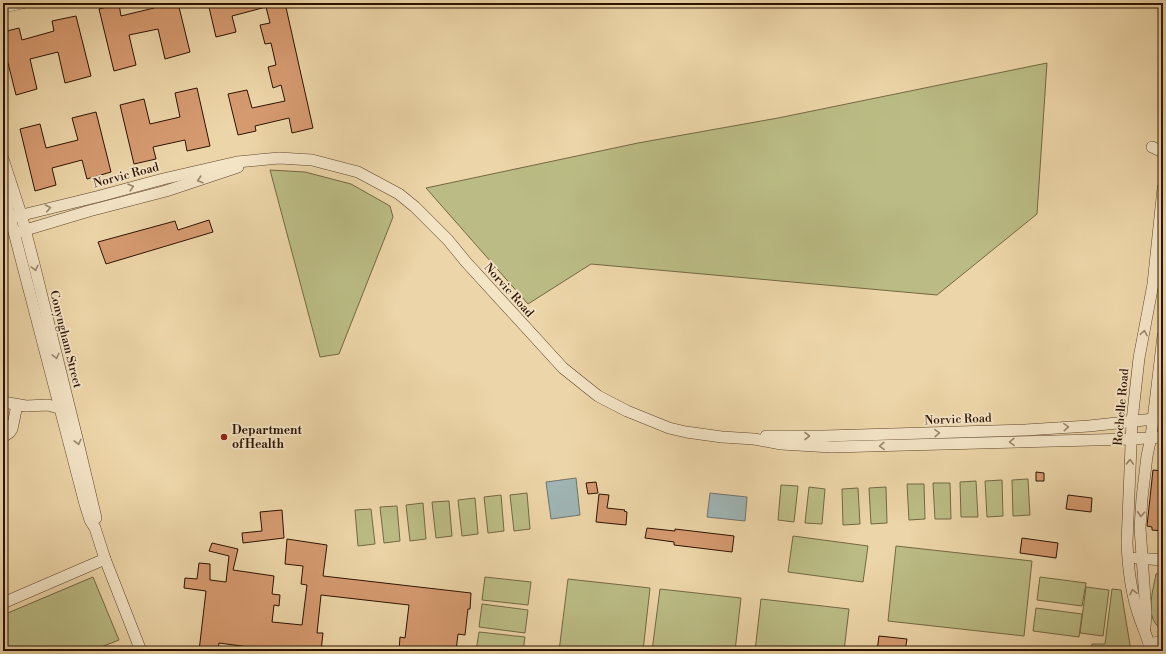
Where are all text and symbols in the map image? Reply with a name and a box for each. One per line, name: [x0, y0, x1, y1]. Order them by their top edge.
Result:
street label: Norvic Road: [92, 159, 161, 191]
one-way arrow: [196, 175, 203, 184]
one-way arrow: [127, 183, 134, 192]
one-way arrow: [45, 205, 51, 213]
street label: Norvic Road: [480, 260, 537, 321]
one-way arrow: [30, 264, 38, 271]
street label: Conyngham Street: [46, 289, 85, 390]
one-way arrow: [1139, 330, 1148, 336]
one-way arrow: [52, 353, 60, 360]
street label: Rochelle Road: [1111, 368, 1132, 446]
street label: Norvic Road: [924, 411, 992, 428]
place label: Department of Health: [232, 423, 302, 452]
one-way arrow: [1063, 423, 1069, 431]
one-way arrow: [934, 428, 940, 437]
marker: Department of Health: [219, 432, 229, 442]
one-way arrow: [804, 432, 810, 440]
one-way arrow: [73, 438, 82, 445]
one-way arrow: [1009, 438, 1015, 447]
one-way arrow: [879, 442, 885, 450]
one-way arrow: [1126, 459, 1134, 465]
one-way arrow: [1136, 511, 1145, 517]
one-way arrow: [1129, 589, 1138, 595]

